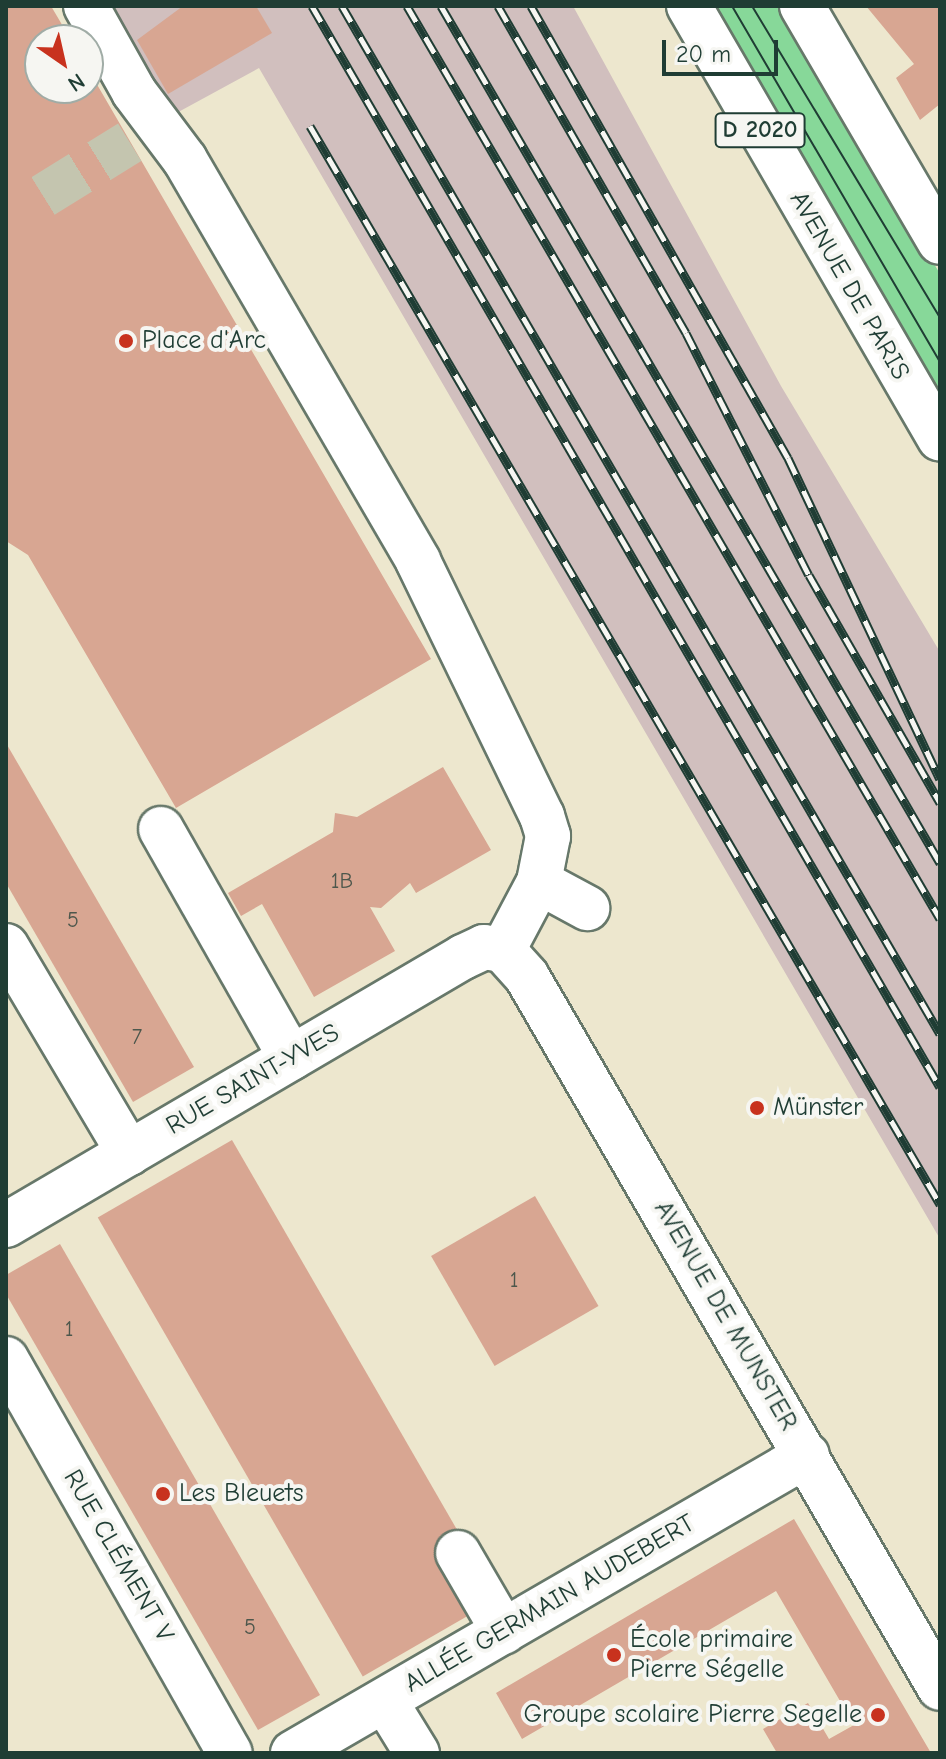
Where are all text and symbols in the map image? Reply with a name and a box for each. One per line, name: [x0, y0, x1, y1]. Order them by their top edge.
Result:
north arrow: [24, 24, 104, 104]
scale bar: [666, 24, 782, 74]
text: 20 m: [676, 40, 731, 68]
text: N: [63, 67, 90, 97]
road number: D 2020: [714, 110, 806, 150]
street label: AVENUE DE PARIS: [782, 186, 916, 386]
place label: Place d'Arc: [142, 325, 266, 357]
marker: Place d'Arc: [117, 332, 135, 350]
house number: 1B: [331, 869, 353, 895]
house number: 5: [67, 908, 79, 934]
street label: RUE SAINT-YVES: [161, 1018, 345, 1142]
house number: 7: [132, 1025, 142, 1051]
place label: Münster: [773, 1092, 863, 1124]
marker: Münster: [748, 1099, 766, 1117]
street label: AVENUE DE MUNSTER: [647, 1196, 803, 1436]
house number: 1: [510, 1268, 518, 1294]
house number: 1: [65, 1317, 73, 1343]
street label: RUE CLÉMENT V: [56, 1465, 180, 1647]
place label: Les Bleuets: [179, 1478, 303, 1510]
marker: Les Bleuets: [154, 1485, 172, 1503]
street label: ALLÉE GERMAIN AUDEBERT: [399, 1508, 701, 1700]
house number: 5: [244, 1615, 256, 1641]
place label: École primaire Pierre Ségelle: [630, 1624, 793, 1686]
marker: École primaire Pierre Ségelle: [605, 1646, 623, 1664]
place label: Groupe scolaire Pierre Segelle: [523, 1699, 862, 1731]
marker: Groupe scolaire Pierre Segelle: [869, 1706, 887, 1724]

